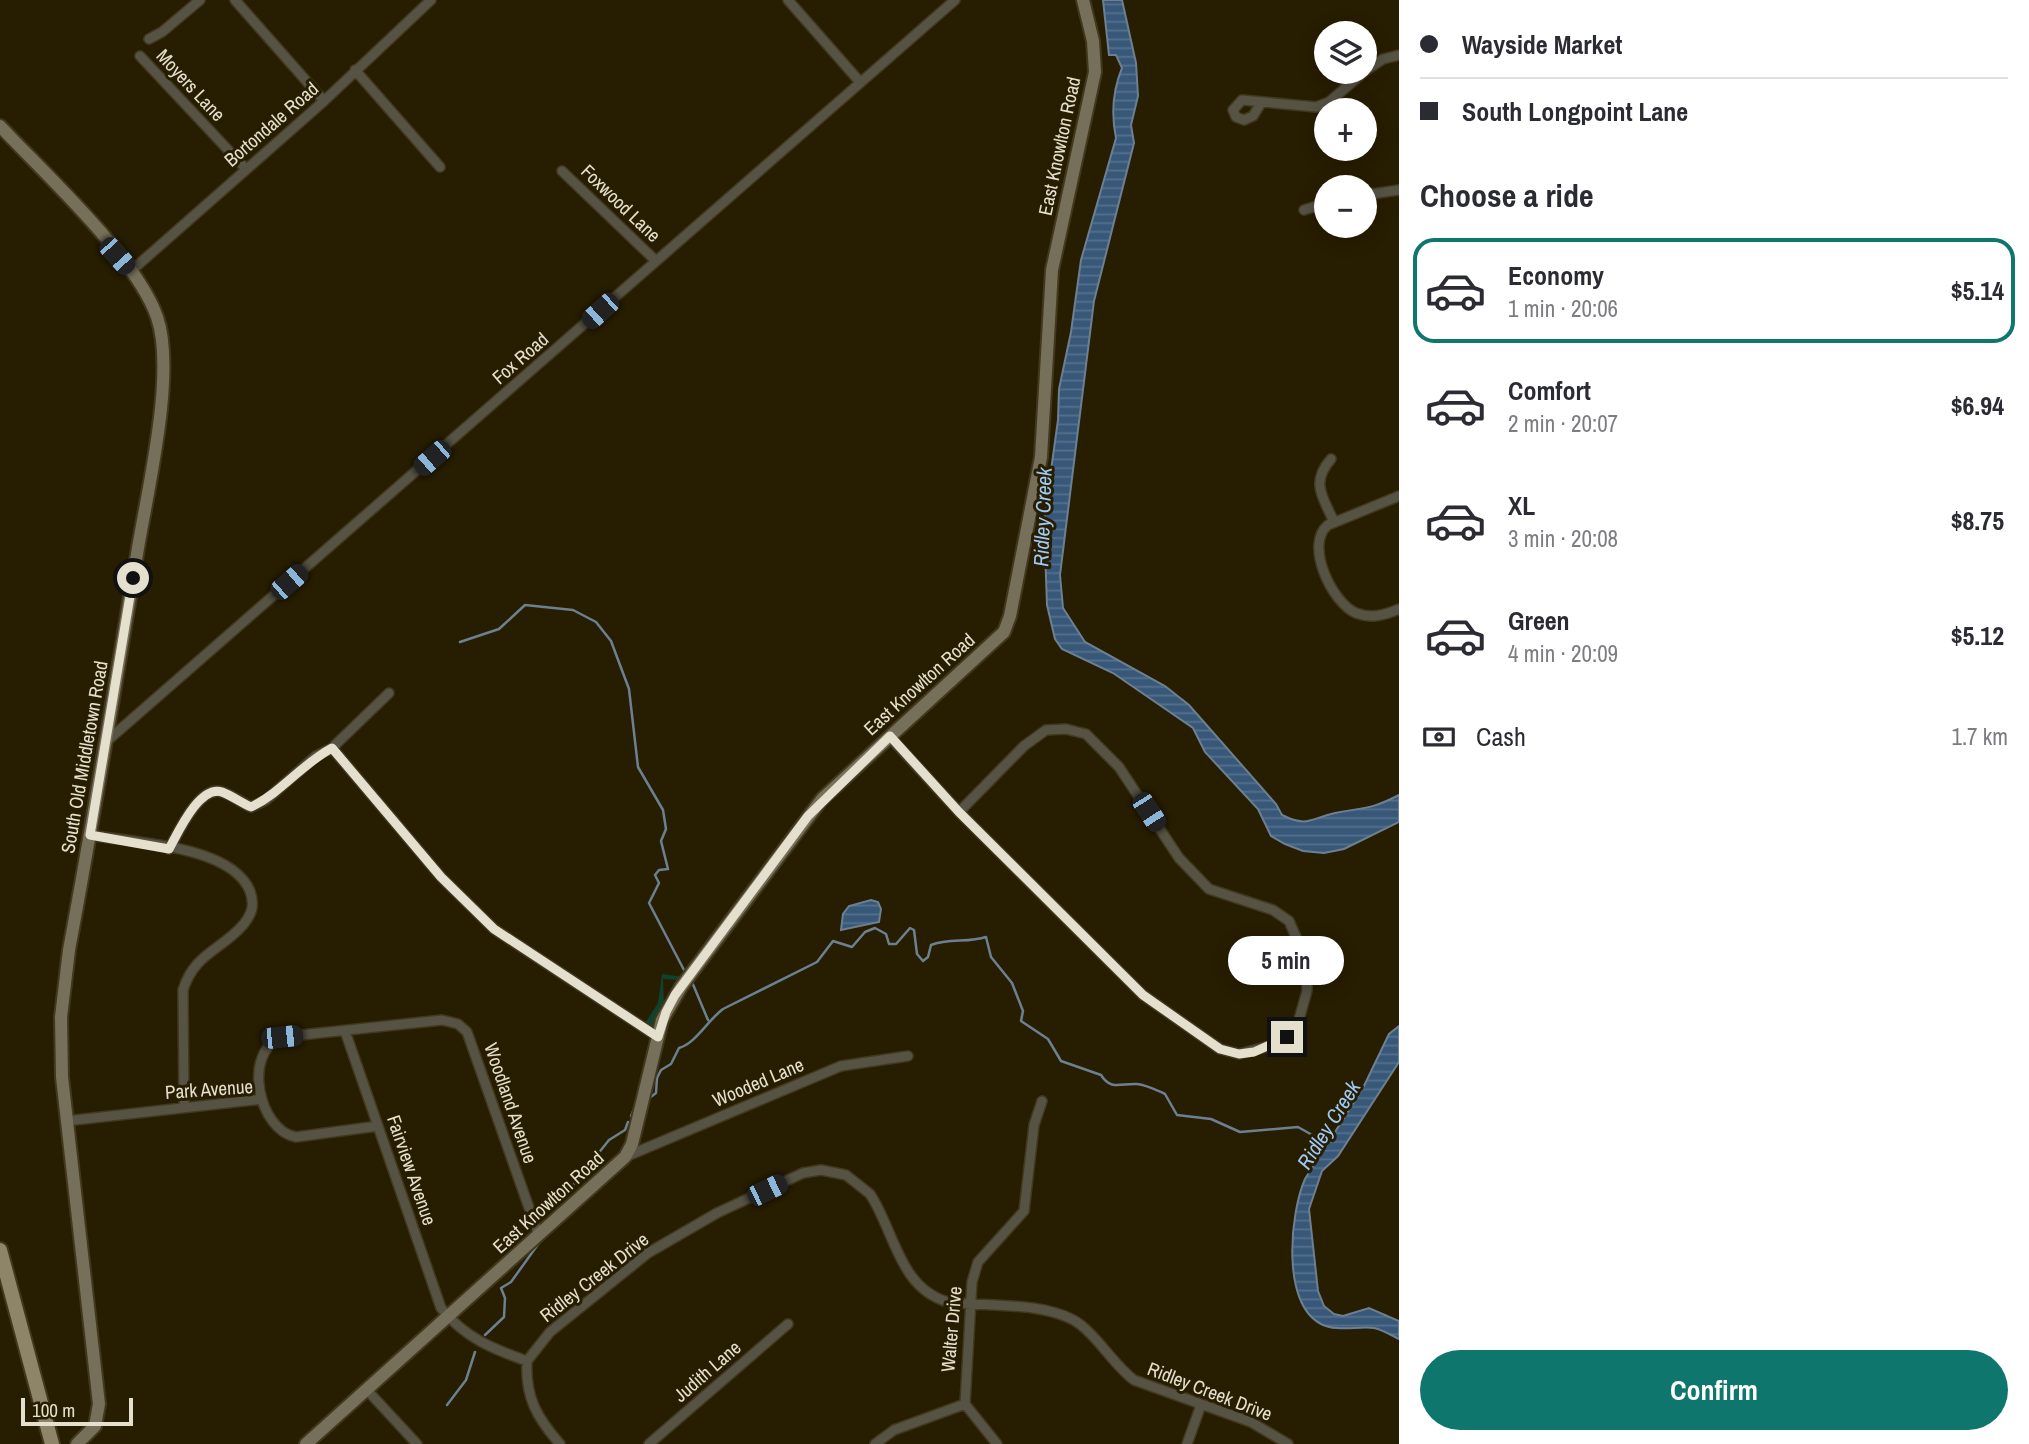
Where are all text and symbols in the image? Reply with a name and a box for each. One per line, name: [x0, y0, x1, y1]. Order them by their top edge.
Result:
map controls: [1314, 21, 1377, 238]
button: layers: [1314, 21, 1377, 84]
text: Wayside Market: [1462, 27, 1622, 62]
street label: Moyers Lane: [151, 43, 231, 127]
street label: East Knowlton Road: [1032, 74, 1086, 218]
street label: Bortondale Road: [218, 76, 324, 172]
text: South Longpoint Lane: [1462, 94, 1688, 129]
button: +: [1314, 98, 1377, 161]
street label: Foxwood Lane: [575, 158, 667, 248]
text: Choose a ride: [1420, 174, 1594, 217]
button: −: [1314, 175, 1377, 238]
car: [96, 233, 139, 279]
text: Economy: [1508, 258, 1604, 293]
icon: car: [1424, 259, 1487, 322]
text: $5.14: [1951, 273, 2004, 308]
car: [578, 289, 623, 333]
text: 1 min · 20:06: [1508, 293, 1618, 324]
street label: Fox Road: [486, 326, 554, 390]
text: Comfort: [1508, 373, 1591, 408]
icon: car: [1424, 374, 1487, 437]
text: $6.94: [1951, 388, 2004, 423]
text: 2 min · 20:07: [1508, 408, 1618, 439]
car: [410, 436, 455, 480]
water label: Ridley Creek: [1026, 465, 1059, 567]
text: XL: [1508, 488, 1535, 523]
icon: car: [1424, 489, 1487, 552]
text: $8.75: [1951, 503, 2004, 538]
text: 3 min · 20:08: [1508, 523, 1618, 554]
car: [267, 560, 312, 604]
route start: [117, 562, 149, 594]
text: Green: [1508, 603, 1570, 638]
icon: car: [1424, 604, 1487, 667]
text: $5.12: [1951, 618, 2004, 653]
street label: East Knowlton Road: [858, 627, 980, 741]
text: 4 min · 20:09: [1508, 638, 1618, 669]
street label: South Old Middletown Road: [54, 659, 114, 855]
icon: cash: [1420, 718, 1458, 756]
text: Cash: [1476, 719, 1526, 754]
text: 1.7 km: [1951, 721, 2008, 752]
car: [1129, 789, 1170, 835]
callout: 5 min: [1229, 936, 1345, 984]
text: 5 min: [1261, 945, 1311, 976]
route end: [1271, 1021, 1303, 1053]
car: [261, 1024, 304, 1050]
street label: Woodland Avenue: [478, 1039, 544, 1167]
street label: Wooded Lane: [708, 1051, 808, 1113]
street label: Park Avenue: [164, 1073, 254, 1105]
water label: Ridley Creek: [1290, 1074, 1368, 1175]
street label: Fairview Avenue: [381, 1111, 443, 1229]
street label: East Knowlton Road: [487, 1145, 609, 1259]
car: [744, 1171, 791, 1209]
street label: Ridley Creek Drive: [534, 1226, 654, 1328]
street label: Walter Drive: [934, 1285, 968, 1373]
street label: Judith Lane: [668, 1334, 746, 1408]
button: Confirm: [1420, 1350, 2008, 1430]
street label: Ridley Creek Drive: [1144, 1355, 1276, 1427]
scale bar: [21, 1395, 133, 1427]
text: 100 m: [32, 1397, 75, 1423]

